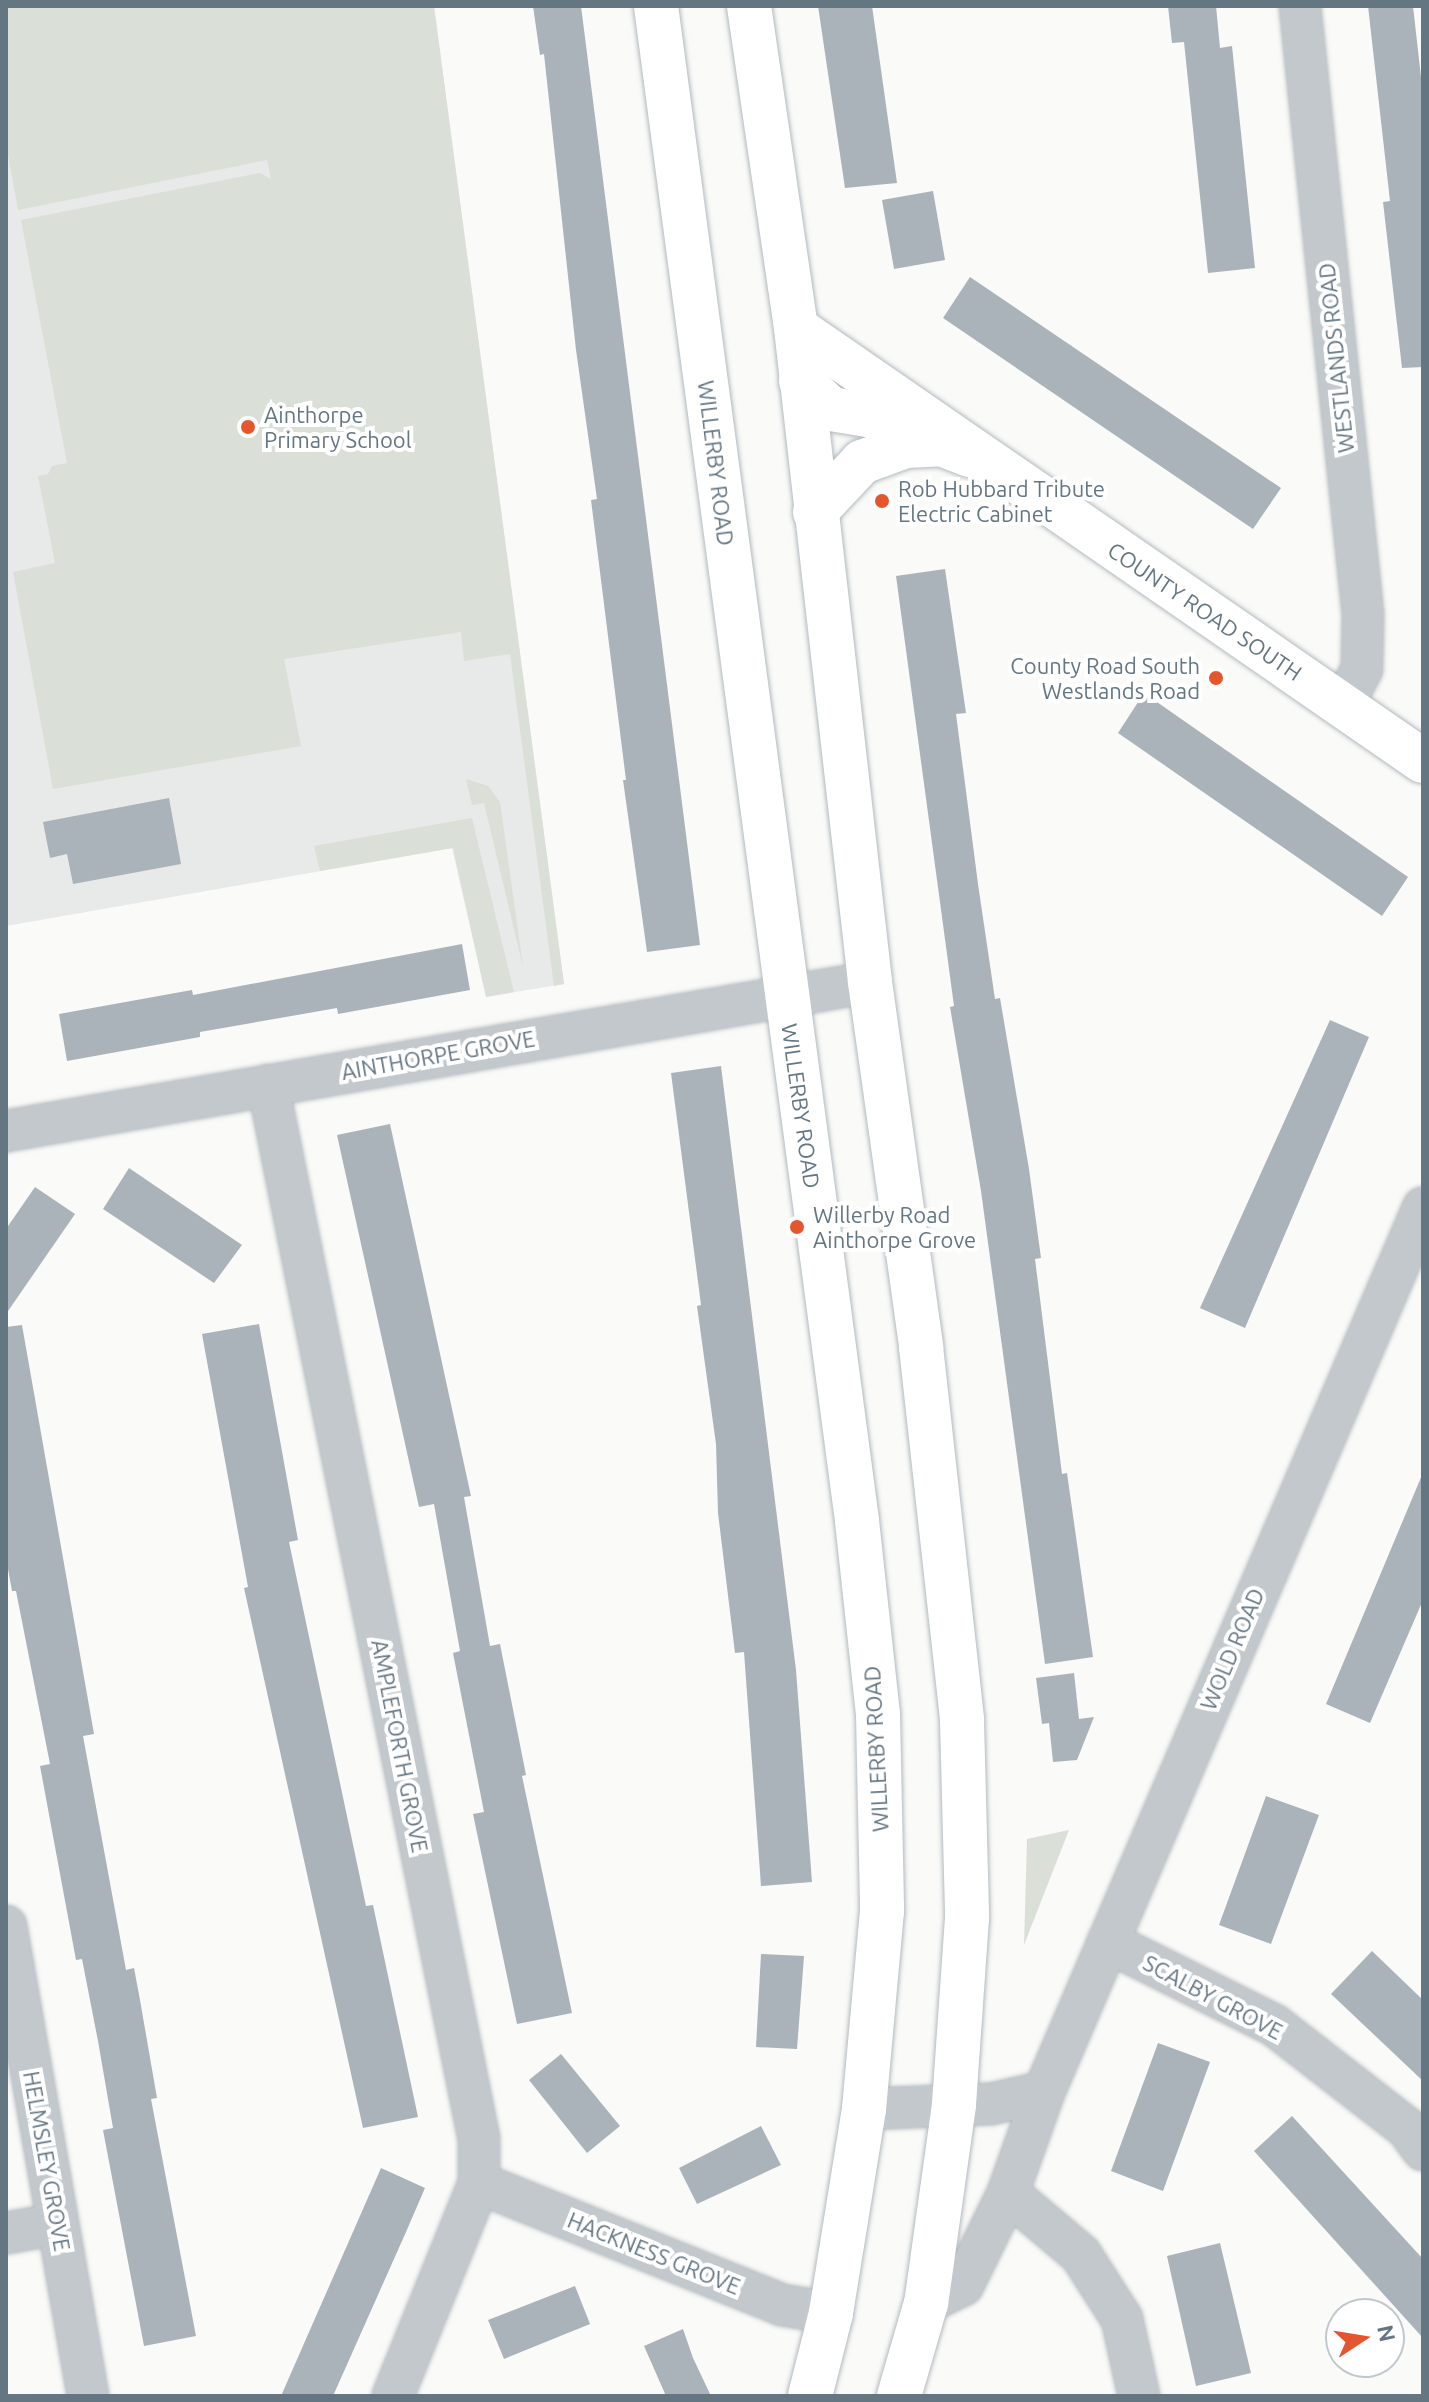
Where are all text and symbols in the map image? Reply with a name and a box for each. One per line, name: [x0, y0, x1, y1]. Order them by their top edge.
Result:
street label: WESTLANDS ROAD: [1313, 262, 1359, 454]
street label: WILLERBY ROAD: [693, 379, 739, 547]
place label: Ainthorpe Primary School: [264, 401, 411, 452]
marker: Ainthorpe Primary School: [239, 418, 257, 436]
place label: Rob Hubbard Tribute Electric Cabinet: [898, 475, 1105, 526]
marker: Rob Hubbard Tribute Electric Cabinet: [873, 492, 891, 510]
street label: COUNTY ROAD SOUTH: [1103, 536, 1307, 686]
place label: County Road South Westlands Road: [1010, 652, 1200, 704]
marker: County Road South Westlands Road: [1207, 669, 1225, 687]
street label: WILLERBY ROAD: [776, 1022, 826, 1190]
street label: AINTHORPE GROVE: [339, 1025, 537, 1085]
place label: Willerby Road Ainthorpe Grove: [813, 1201, 976, 1252]
marker: Willerby Road Ainthorpe Grove: [788, 1218, 806, 1236]
street label: WOLD ROAD: [1195, 1584, 1269, 1714]
street label: AMPLEFORTH GROVE: [366, 1637, 434, 1855]
street label: WILLERBY ROAD: [858, 1665, 894, 1833]
street label: SCALBY GROVE: [1139, 1949, 1287, 2045]
street label: HELMSLEY GROVE: [18, 2069, 76, 2253]
street label: HACKNESS GROVE: [564, 2206, 744, 2300]
north arrow: [1325, 2298, 1405, 2378]
text: N: [1373, 2323, 1401, 2344]

